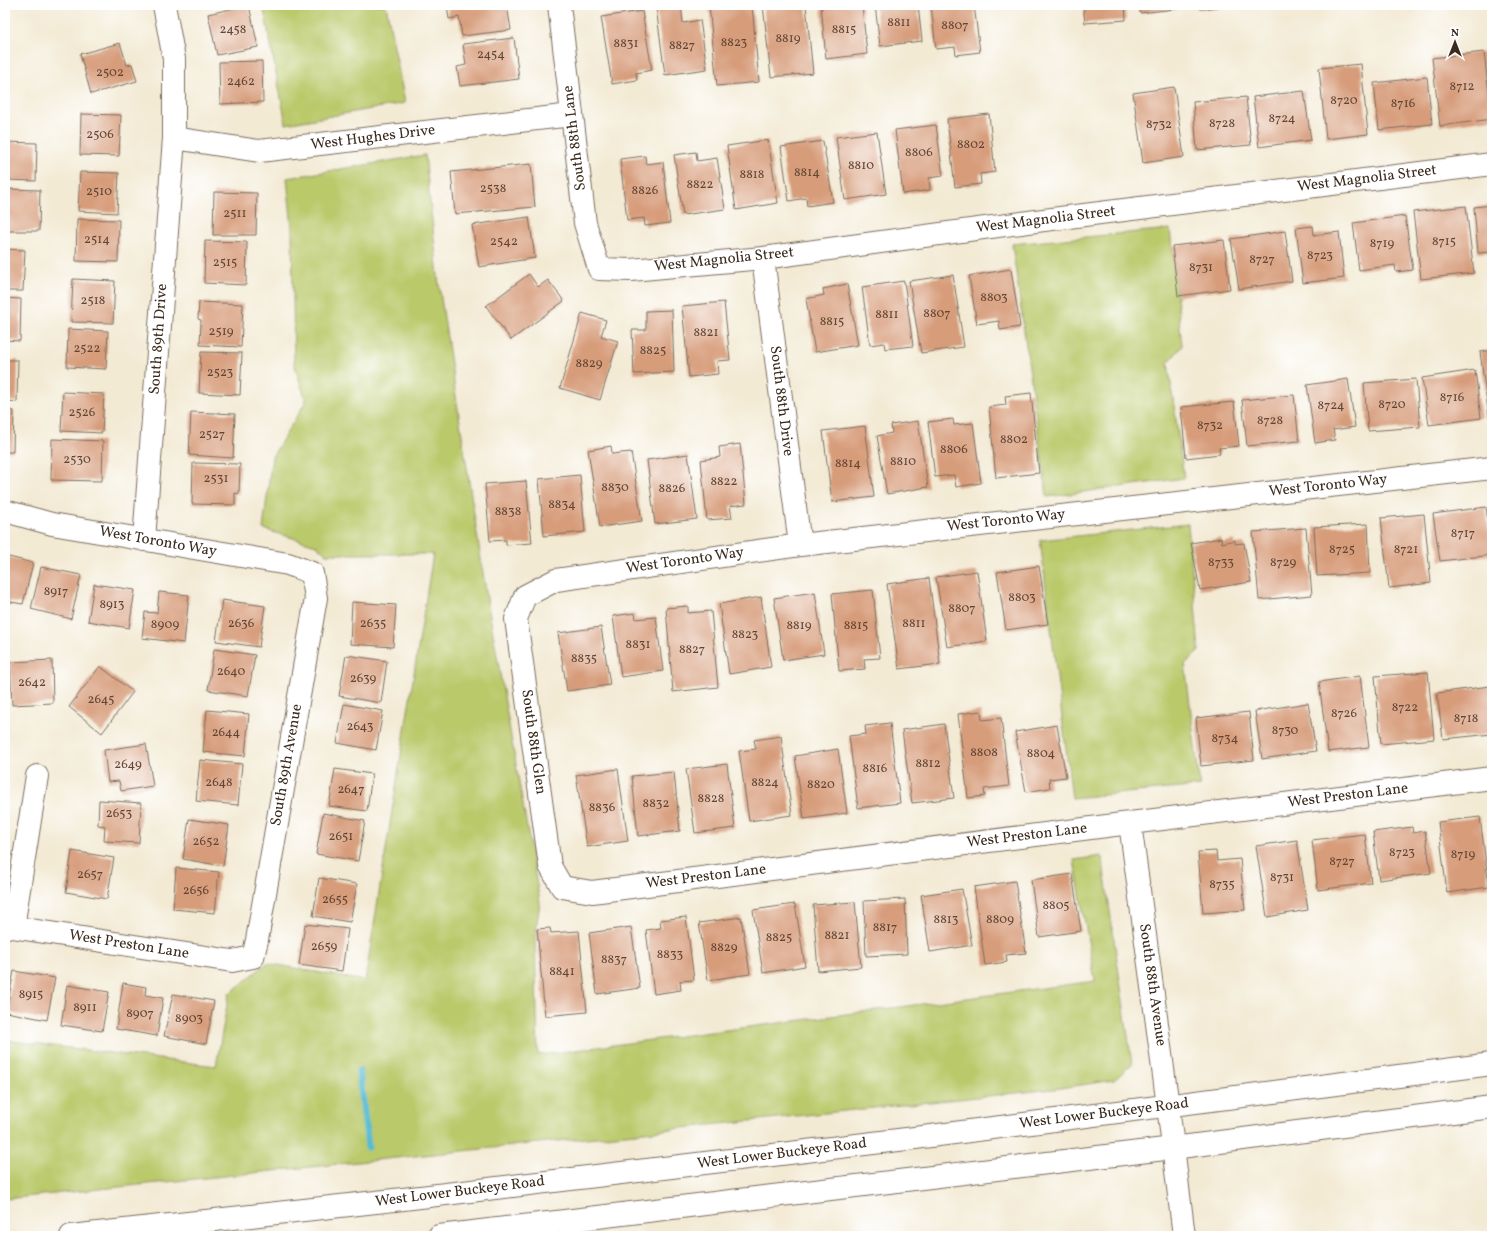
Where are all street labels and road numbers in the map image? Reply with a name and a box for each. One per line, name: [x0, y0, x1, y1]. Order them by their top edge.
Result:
street label: South 88th Lane: [558, 84, 592, 192]
street label: West Hughes Drive: [310, 120, 436, 156]
street label: West Magnolia Street: [1296, 160, 1438, 198]
street label: West Magnolia Street: [975, 201, 1117, 239]
street label: West Magnolia Street: [653, 242, 795, 278]
street label: South 89th Drive: [145, 283, 173, 395]
street label: South 88th Drive: [764, 345, 798, 457]
street label: West Toronto Way: [1268, 469, 1388, 503]
street label: West Toronto Way: [946, 504, 1066, 538]
street label: West Toronto Way: [98, 521, 218, 563]
street label: West Toronto Way: [625, 542, 745, 580]
street label: South 88th Glen: [515, 688, 551, 796]
street label: South 89th Avenue: [266, 702, 308, 828]
street label: West Preston Lane: [1287, 778, 1409, 814]
street label: West Preston Lane: [966, 818, 1088, 854]
street label: West Preston Lane: [645, 859, 767, 895]
street label: South 88th Avenue: [1133, 922, 1171, 1048]
street label: West Preston Lane: [68, 925, 190, 965]
street label: West Lower Buckeye Road: [1018, 1093, 1190, 1135]
street label: West Lower Buckeye Road: [696, 1133, 868, 1175]
street label: West Lower Buckeye Road: [374, 1171, 546, 1213]

